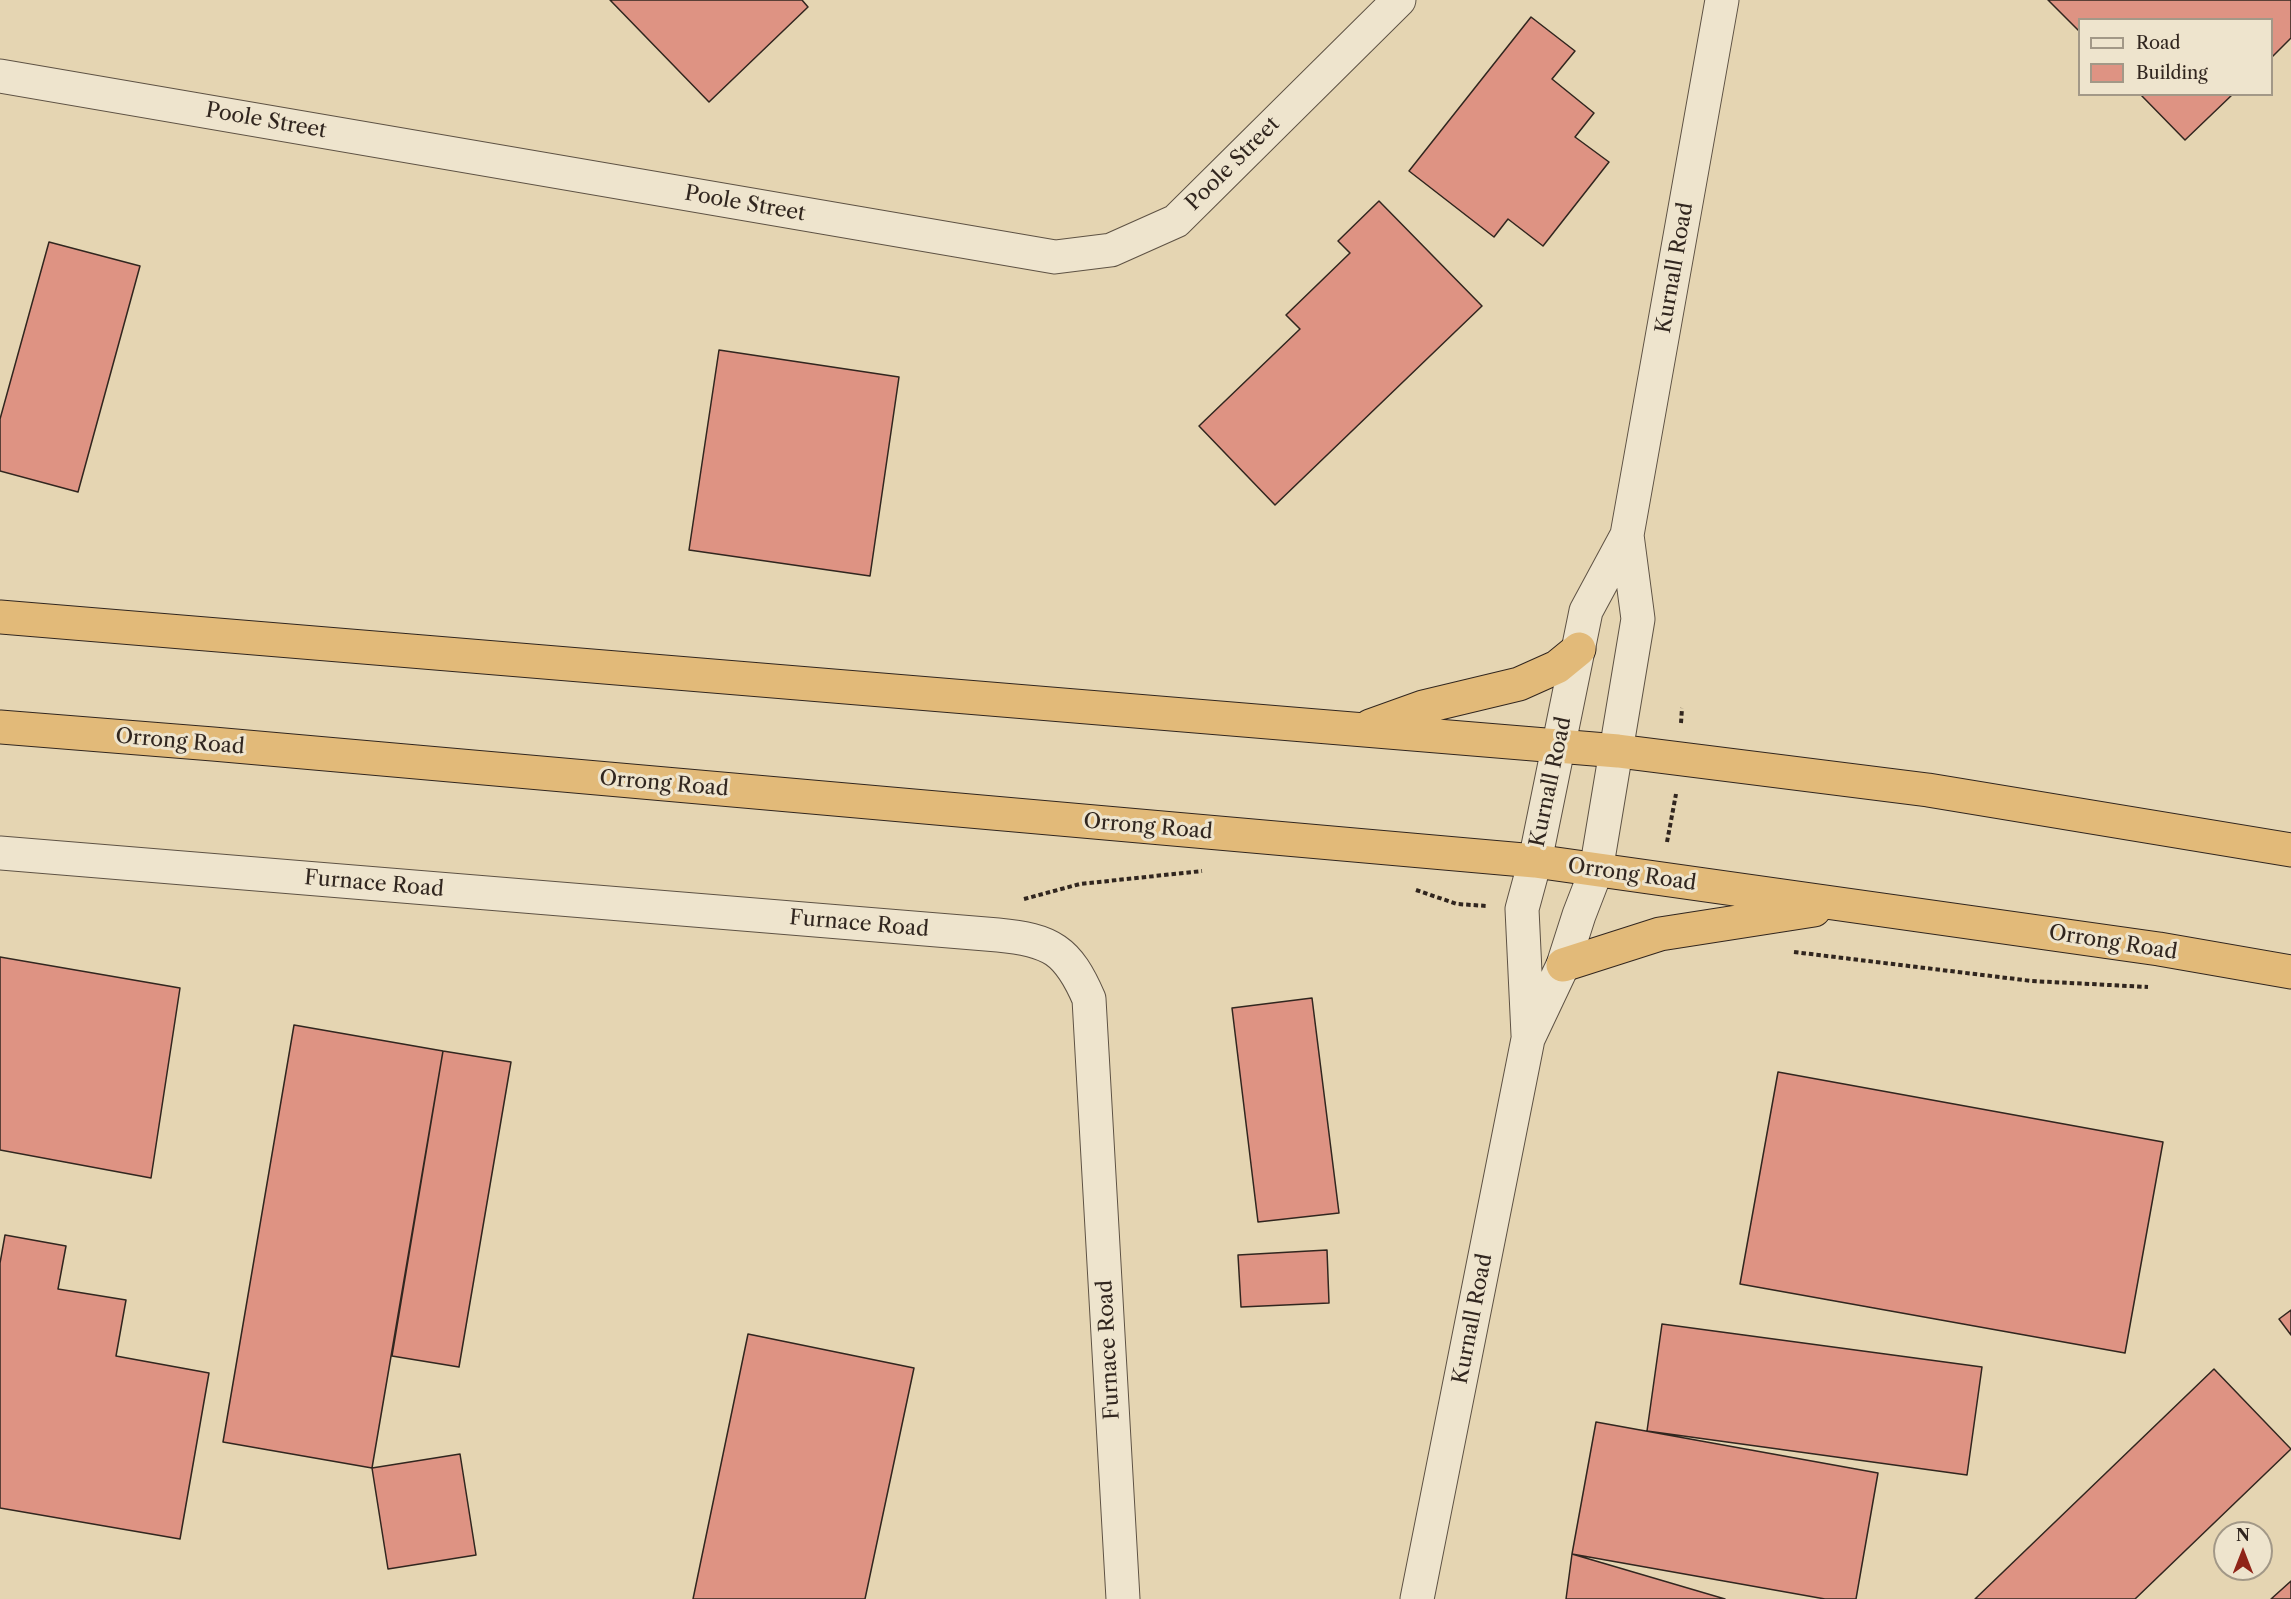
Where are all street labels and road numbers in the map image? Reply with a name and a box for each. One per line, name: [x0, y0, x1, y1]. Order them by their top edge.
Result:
street label: Poole Street: [204, 98, 328, 144]
street label: Poole Street: [1181, 112, 1285, 216]
street label: Poole Street: [683, 181, 807, 227]
street label: Kurnall Road: [1651, 201, 1699, 335]
street label: Kurnall Road: [1525, 715, 1577, 849]
street label: Orrong Road: [114, 724, 246, 760]
street label: Orrong Road: [598, 766, 730, 802]
street label: Orrong Road: [1082, 809, 1214, 845]
street label: Orrong Road: [1566, 854, 1698, 896]
street label: Furnace Road: [303, 865, 445, 903]
street label: Furnace Road: [788, 905, 930, 943]
street label: Orrong Road: [2047, 920, 2179, 966]
street label: Kurnall Road: [1448, 1252, 1498, 1386]
street label: Furnace Road: [1093, 1279, 1125, 1421]

